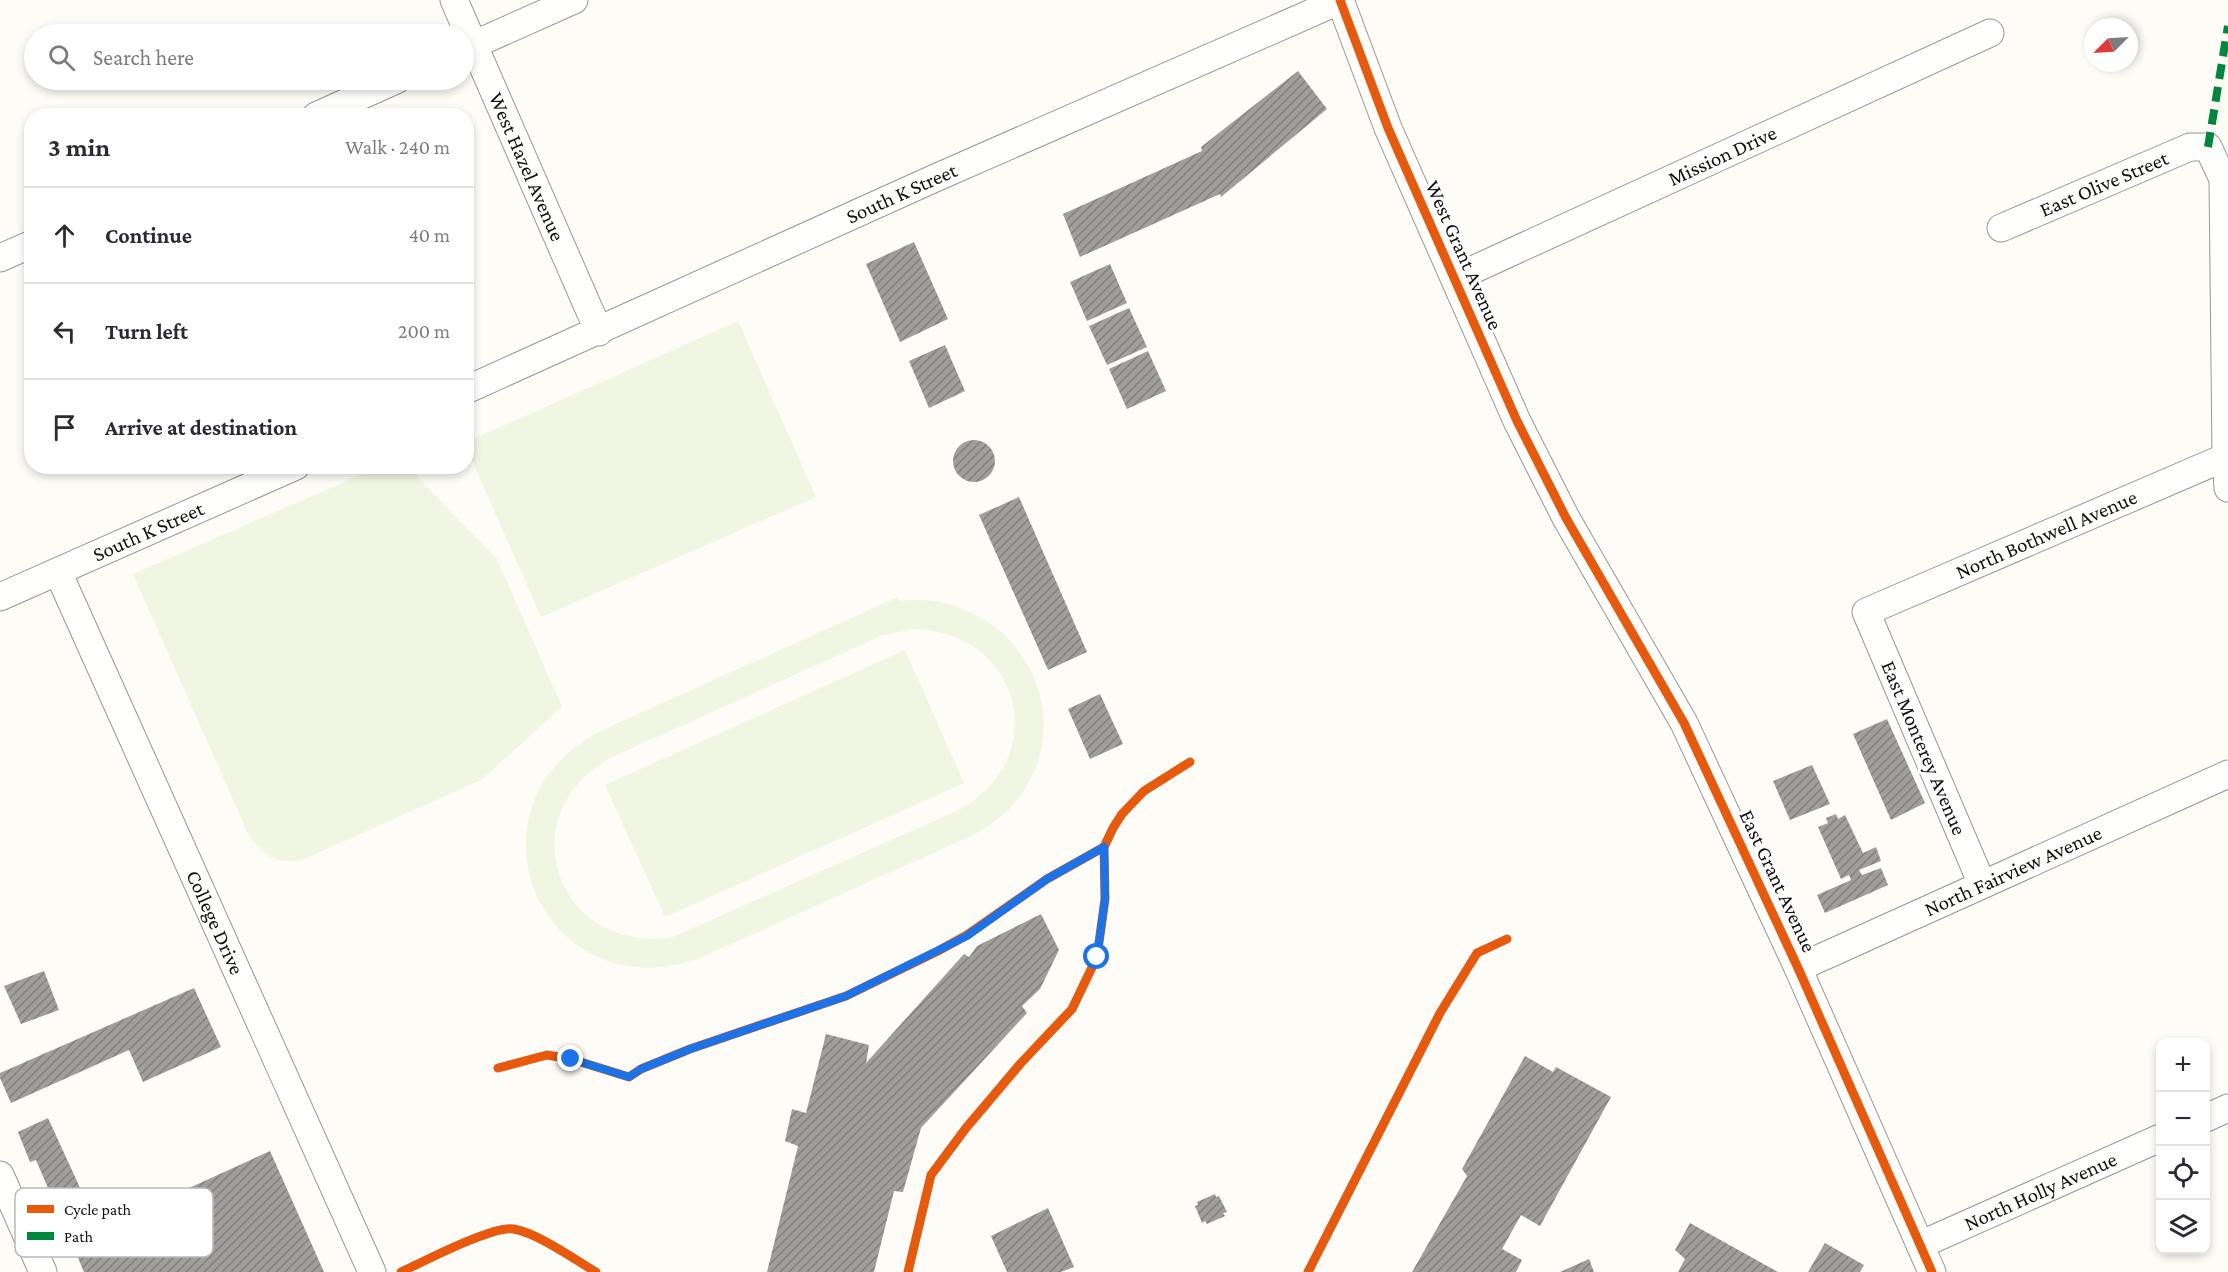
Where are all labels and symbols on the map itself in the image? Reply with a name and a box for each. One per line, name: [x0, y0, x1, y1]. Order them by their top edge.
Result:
north arrow: [2084, 18, 2138, 72]
street label: West Hazel Avenue: [484, 89, 570, 245]
street label: Mission Drive: [1664, 120, 1780, 191]
street label: East Olive Street: [2036, 145, 2173, 222]
street label: South K Street: [843, 158, 962, 229]
street label: West Grant Avenue: [1420, 177, 1508, 333]
street label: North Bothwell Avenue: [1952, 485, 2141, 584]
street label: South K Street: [89, 496, 208, 566]
street label: East Monterey Avenue: [1876, 657, 1972, 839]
street label: East Grant Avenue: [1735, 806, 1821, 956]
street label: North Fairview Avenue: [1921, 821, 2106, 921]
street label: College Drive: [181, 866, 249, 978]
route start: [1083, 943, 1109, 969]
route end: [557, 1045, 583, 1071]
street label: North Holly Avenue: [1961, 1147, 2121, 1236]
legend: [15, 1188, 213, 1257]
text: Cycle path: [64, 1201, 131, 1219]
text: Path: [64, 1228, 94, 1245]

